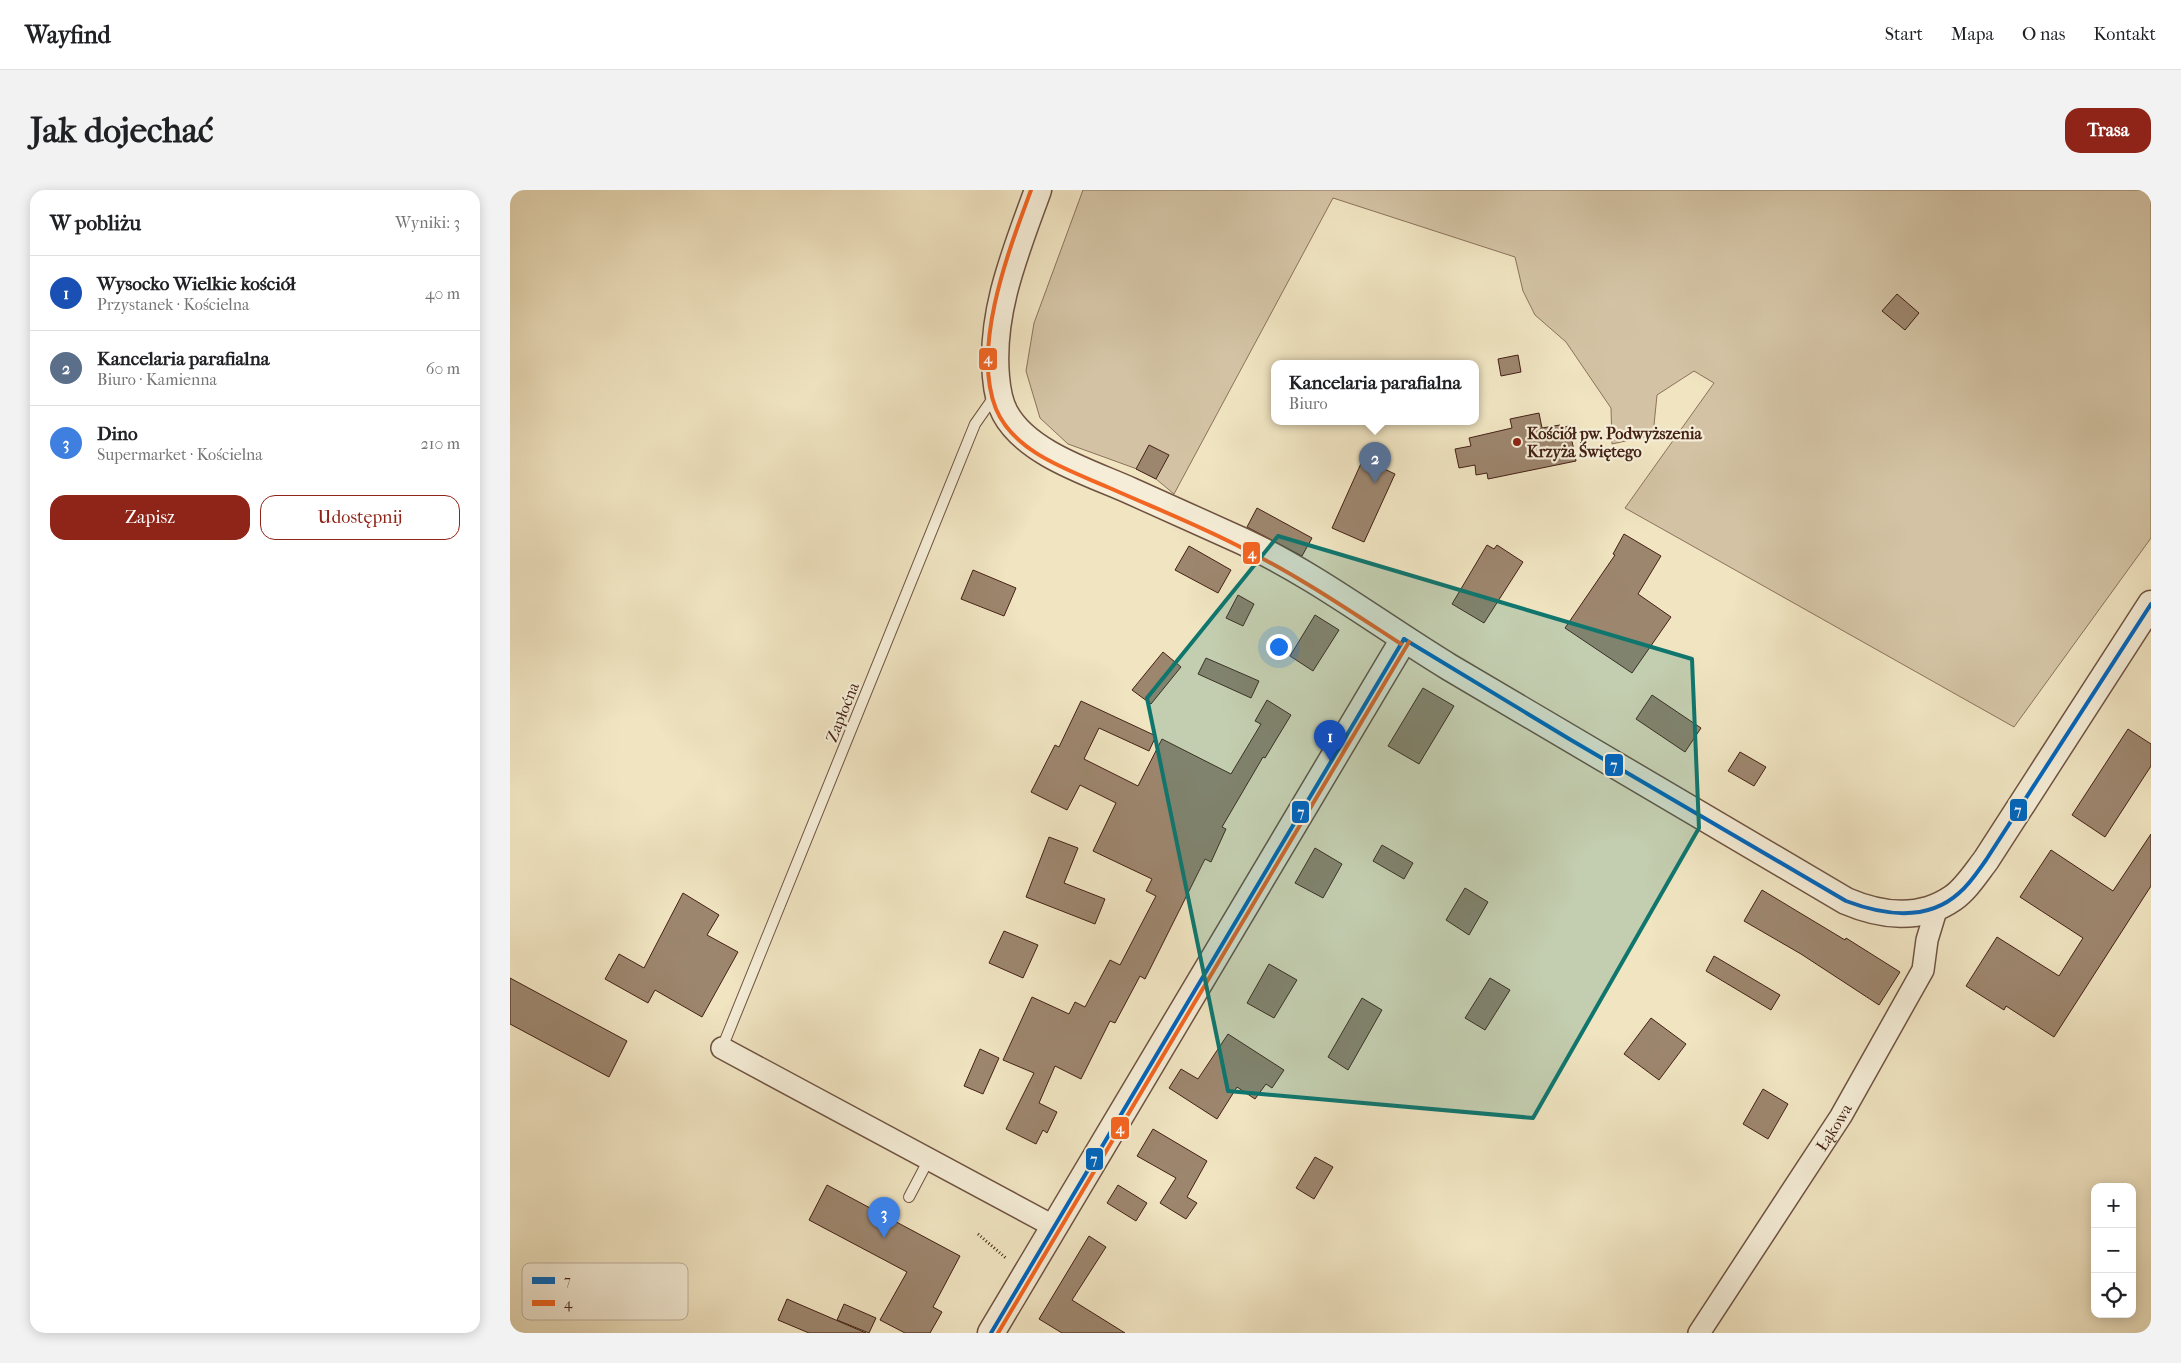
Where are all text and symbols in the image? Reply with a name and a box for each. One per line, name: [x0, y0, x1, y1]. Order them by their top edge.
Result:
text: Wayfind: [25, 21, 111, 49]
text: Start: [1885, 24, 1923, 45]
text: Mapa: [1951, 24, 1994, 45]
text: O nas: [2022, 24, 2065, 45]
text: Kontakt: [2093, 24, 2156, 45]
button: Trasa: [2065, 108, 2151, 153]
text: Jak dojechać: [30, 110, 214, 151]
text: W pobliżu: [50, 211, 141, 235]
text: Wyniki: 3: [395, 213, 460, 232]
text: Wysocko Wielkie kościół: [97, 273, 295, 295]
text: 1: [63, 284, 69, 303]
text: 40 m: [425, 284, 460, 303]
text: Przystanek · Kościelna: [97, 295, 249, 314]
line badge: 4: [978, 347, 998, 371]
text: Kancelaria parafialna: [97, 348, 269, 370]
text: 4: [983, 350, 993, 367]
text: 2: [62, 359, 70, 378]
text: 60 m: [426, 359, 460, 378]
popup: [1271, 360, 1479, 425]
text: Biuro · Kamienna: [97, 370, 217, 389]
text: Kancelaria parafialna: [1289, 372, 1461, 394]
text: Biuro: [1289, 394, 1328, 413]
text: Dino: [97, 423, 138, 445]
place label: Kościół pw. Podwyższenia Krzyża Świętego: [1527, 424, 1703, 462]
text: 3: [63, 434, 69, 453]
text: 210 m: [421, 434, 460, 453]
marker: Kościół pw. Podwyższenia Krzyża Świętego: [1511, 436, 1523, 448]
pin: 2: [1359, 442, 1391, 483]
text: Supermarket · Kościelna: [97, 445, 263, 464]
button: Zapisz: [50, 495, 250, 540]
button: Udostępnij: [260, 495, 460, 540]
line badge: 4: [1242, 541, 1261, 565]
text: 4: [1247, 545, 1257, 562]
your location: [1266, 634, 1292, 660]
street label: Zapłoćna: [822, 679, 863, 745]
pin: 1: [1314, 720, 1346, 761]
line badge: 7: [1604, 753, 1624, 777]
text: 7: [1610, 757, 1618, 774]
line badge: 7: [2009, 798, 2028, 822]
line badge: 7: [1291, 800, 1310, 824]
text: 7: [2014, 802, 2022, 819]
text: 7: [1297, 804, 1305, 821]
street label: Łąkowa: [1812, 1100, 1856, 1154]
line badge: 4: [1110, 1116, 1130, 1140]
text: 4: [1115, 1120, 1125, 1137]
line badge: 7: [1085, 1147, 1104, 1171]
text: 7: [1090, 1151, 1098, 1168]
map controls: [2091, 1183, 2136, 1318]
button: +: [2091, 1183, 2136, 1228]
pin: 3: [868, 1197, 900, 1238]
button: −: [2091, 1228, 2136, 1273]
legend: [522, 1263, 688, 1320]
text: 7: [564, 1272, 571, 1289]
button: locate: [2091, 1273, 2136, 1318]
text: 4: [564, 1295, 573, 1312]

